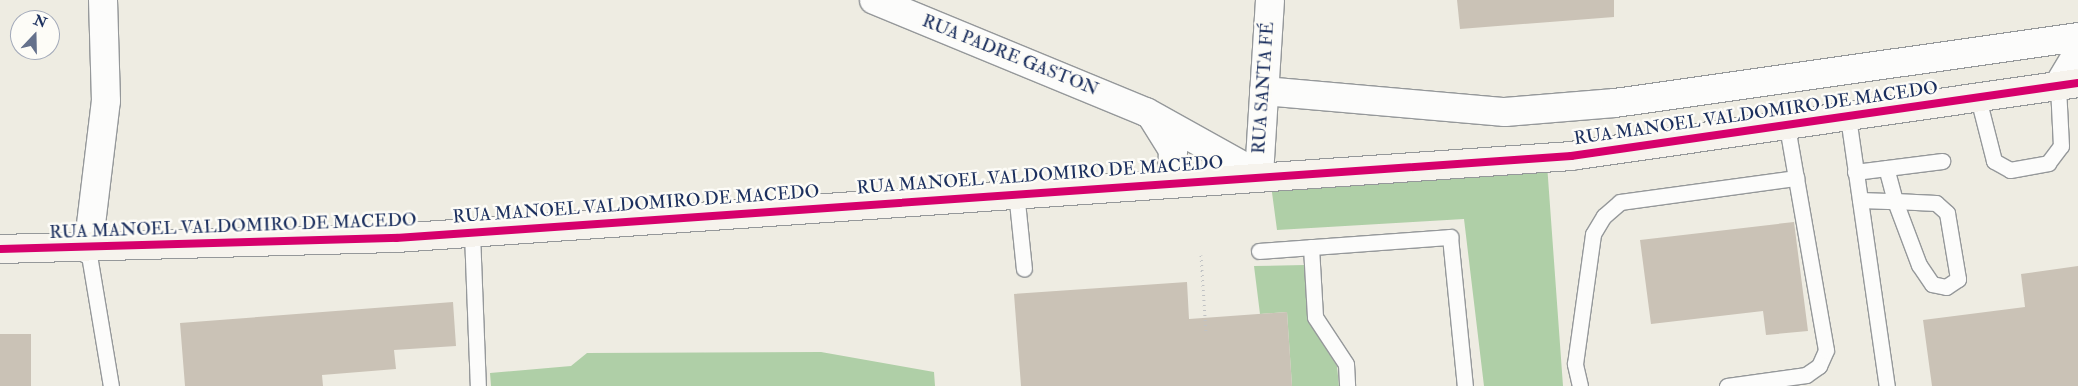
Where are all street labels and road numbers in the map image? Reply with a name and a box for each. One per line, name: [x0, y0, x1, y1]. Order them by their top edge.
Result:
street label: RUA PADRE GASTON: [919, 11, 1101, 101]
street label: RUA SANTA FÉ: [1249, 21, 1279, 155]
street label: RUA MANOEL VALDOMIRO DE MACEDO: [1573, 78, 1939, 150]
street label: RUA MANOEL VALDOMIRO DE MACEDO: [856, 152, 1224, 200]
street label: RUA MANOEL VALDOMIRO DE MACEDO: [452, 181, 820, 229]
street label: RUA MANOEL VALDOMIRO DE MACEDO: [49, 210, 417, 244]

